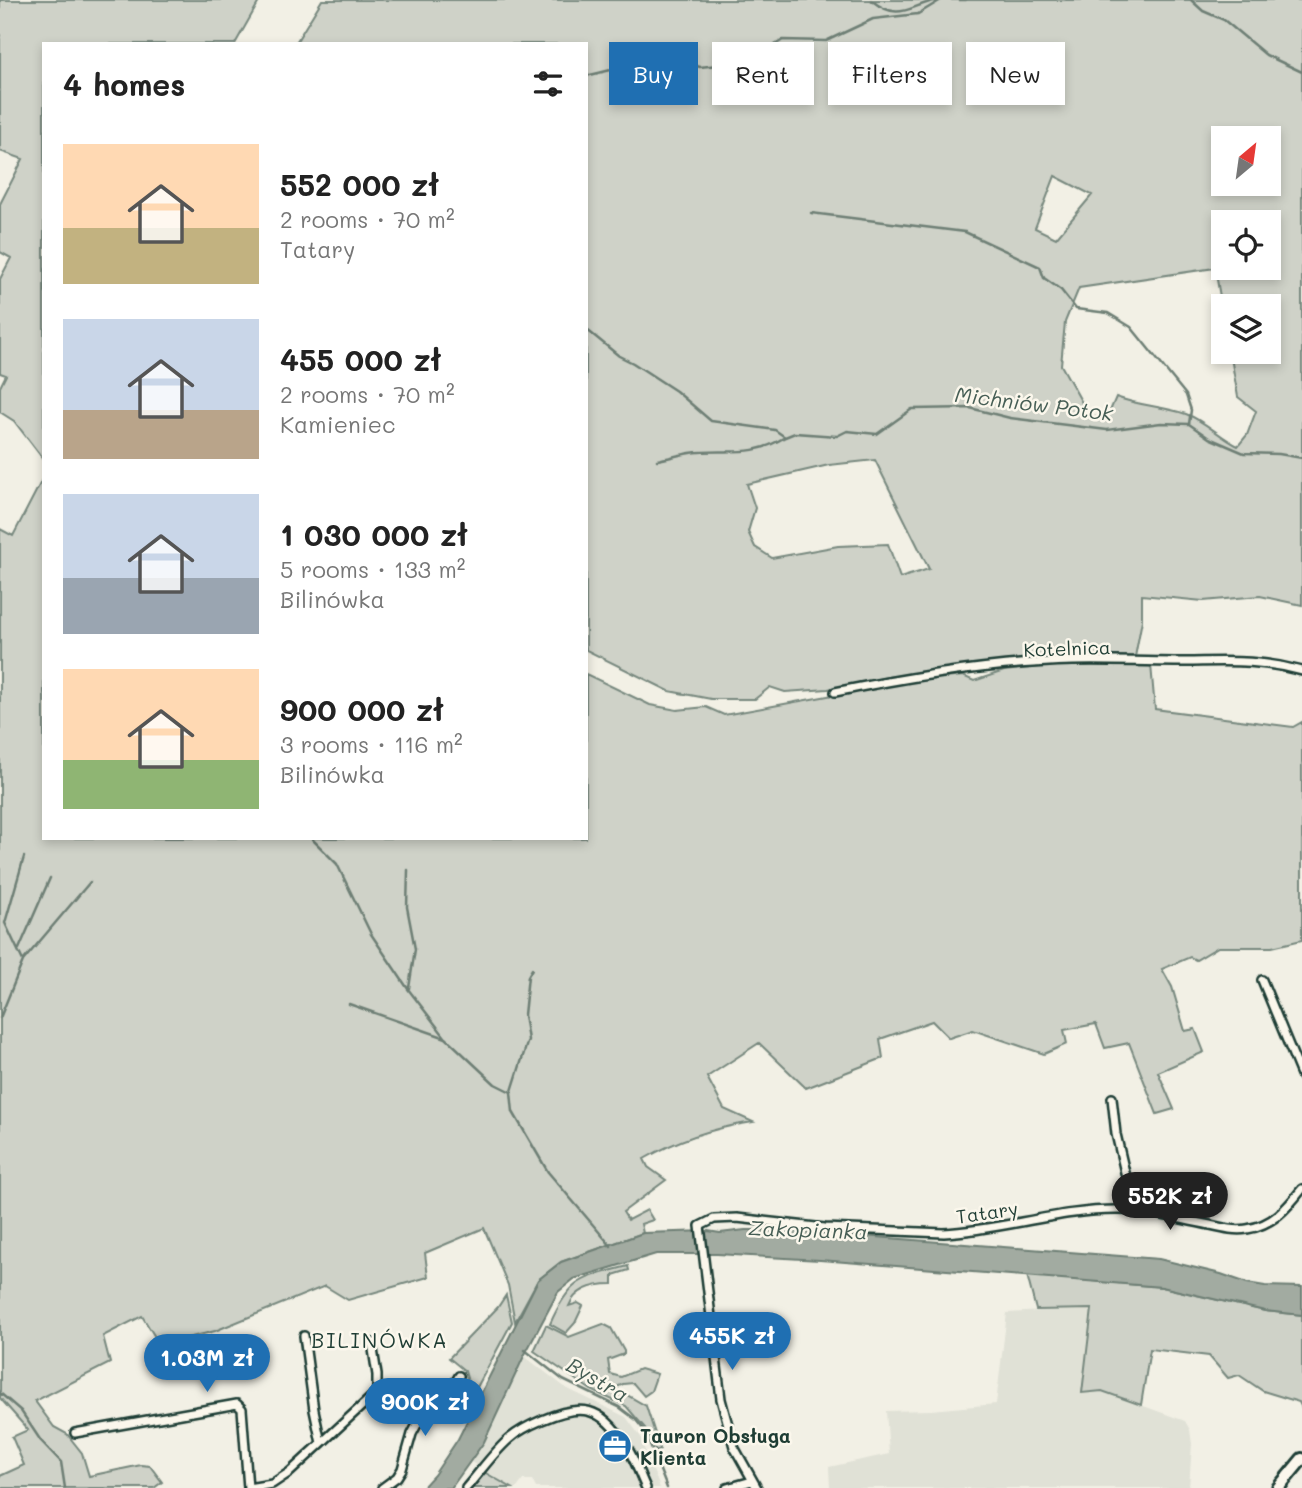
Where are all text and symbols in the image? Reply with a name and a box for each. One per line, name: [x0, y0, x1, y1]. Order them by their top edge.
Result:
chip: Buy: [609, 42, 698, 105]
chip: Rent: [712, 42, 814, 105]
chip: Filters: [828, 42, 952, 105]
chip: New: [966, 42, 1065, 105]
text: 4 homes: [63, 64, 185, 104]
icon: filters: [529, 65, 567, 103]
north arrow: [1211, 126, 1281, 196]
map controls: [1211, 126, 1281, 364]
text: 552 000 zł: [280, 164, 439, 204]
icon: home: [119, 172, 203, 256]
text: 2 rooms · 70 m²: [280, 204, 455, 234]
button: locate: [1211, 210, 1281, 280]
text: Tatary: [280, 234, 355, 264]
button: layers: [1211, 294, 1281, 364]
text: 455 000 zł: [280, 339, 441, 379]
icon: home: [119, 347, 203, 431]
text: 2 rooms · 70 m²: [280, 379, 455, 409]
water label: Michniów Potok: [953, 380, 1115, 426]
text: Kamieniec: [280, 409, 395, 439]
text: 1 030 000 zł: [280, 514, 468, 554]
icon: home: [119, 522, 203, 606]
text: 5 rooms · 133 m²: [280, 554, 465, 584]
text: Bilinówka: [280, 584, 385, 614]
street label: Kotelnica: [1023, 634, 1111, 662]
text: 900 000 zł: [280, 689, 444, 729]
icon: home: [119, 697, 203, 781]
text: 3 rooms · 116 m²: [280, 729, 463, 759]
text: Bilinówka: [280, 759, 385, 789]
pin: 552K zł: [1105, 1172, 1235, 1232]
text: 552K zł: [1128, 1180, 1212, 1210]
street label: Tatary: [955, 1195, 1019, 1229]
water label: Zakopianka: [748, 1213, 868, 1245]
pin: 455K zł: [667, 1312, 797, 1372]
text: 455K zł: [689, 1320, 775, 1350]
district label: BILINÓWKA: [311, 1326, 449, 1353]
pin: 1.03M zł: [135, 1334, 279, 1394]
text: 1.03M zł: [160, 1342, 254, 1372]
water label: Bystra: [562, 1351, 634, 1407]
pin: 900K zł: [360, 1378, 490, 1438]
text: 900K zł: [381, 1386, 469, 1416]
place label: Tauron Obsługa Klienta: [640, 1423, 791, 1470]
office icon: Tauron Obsługa Klienta: [596, 1427, 634, 1465]

